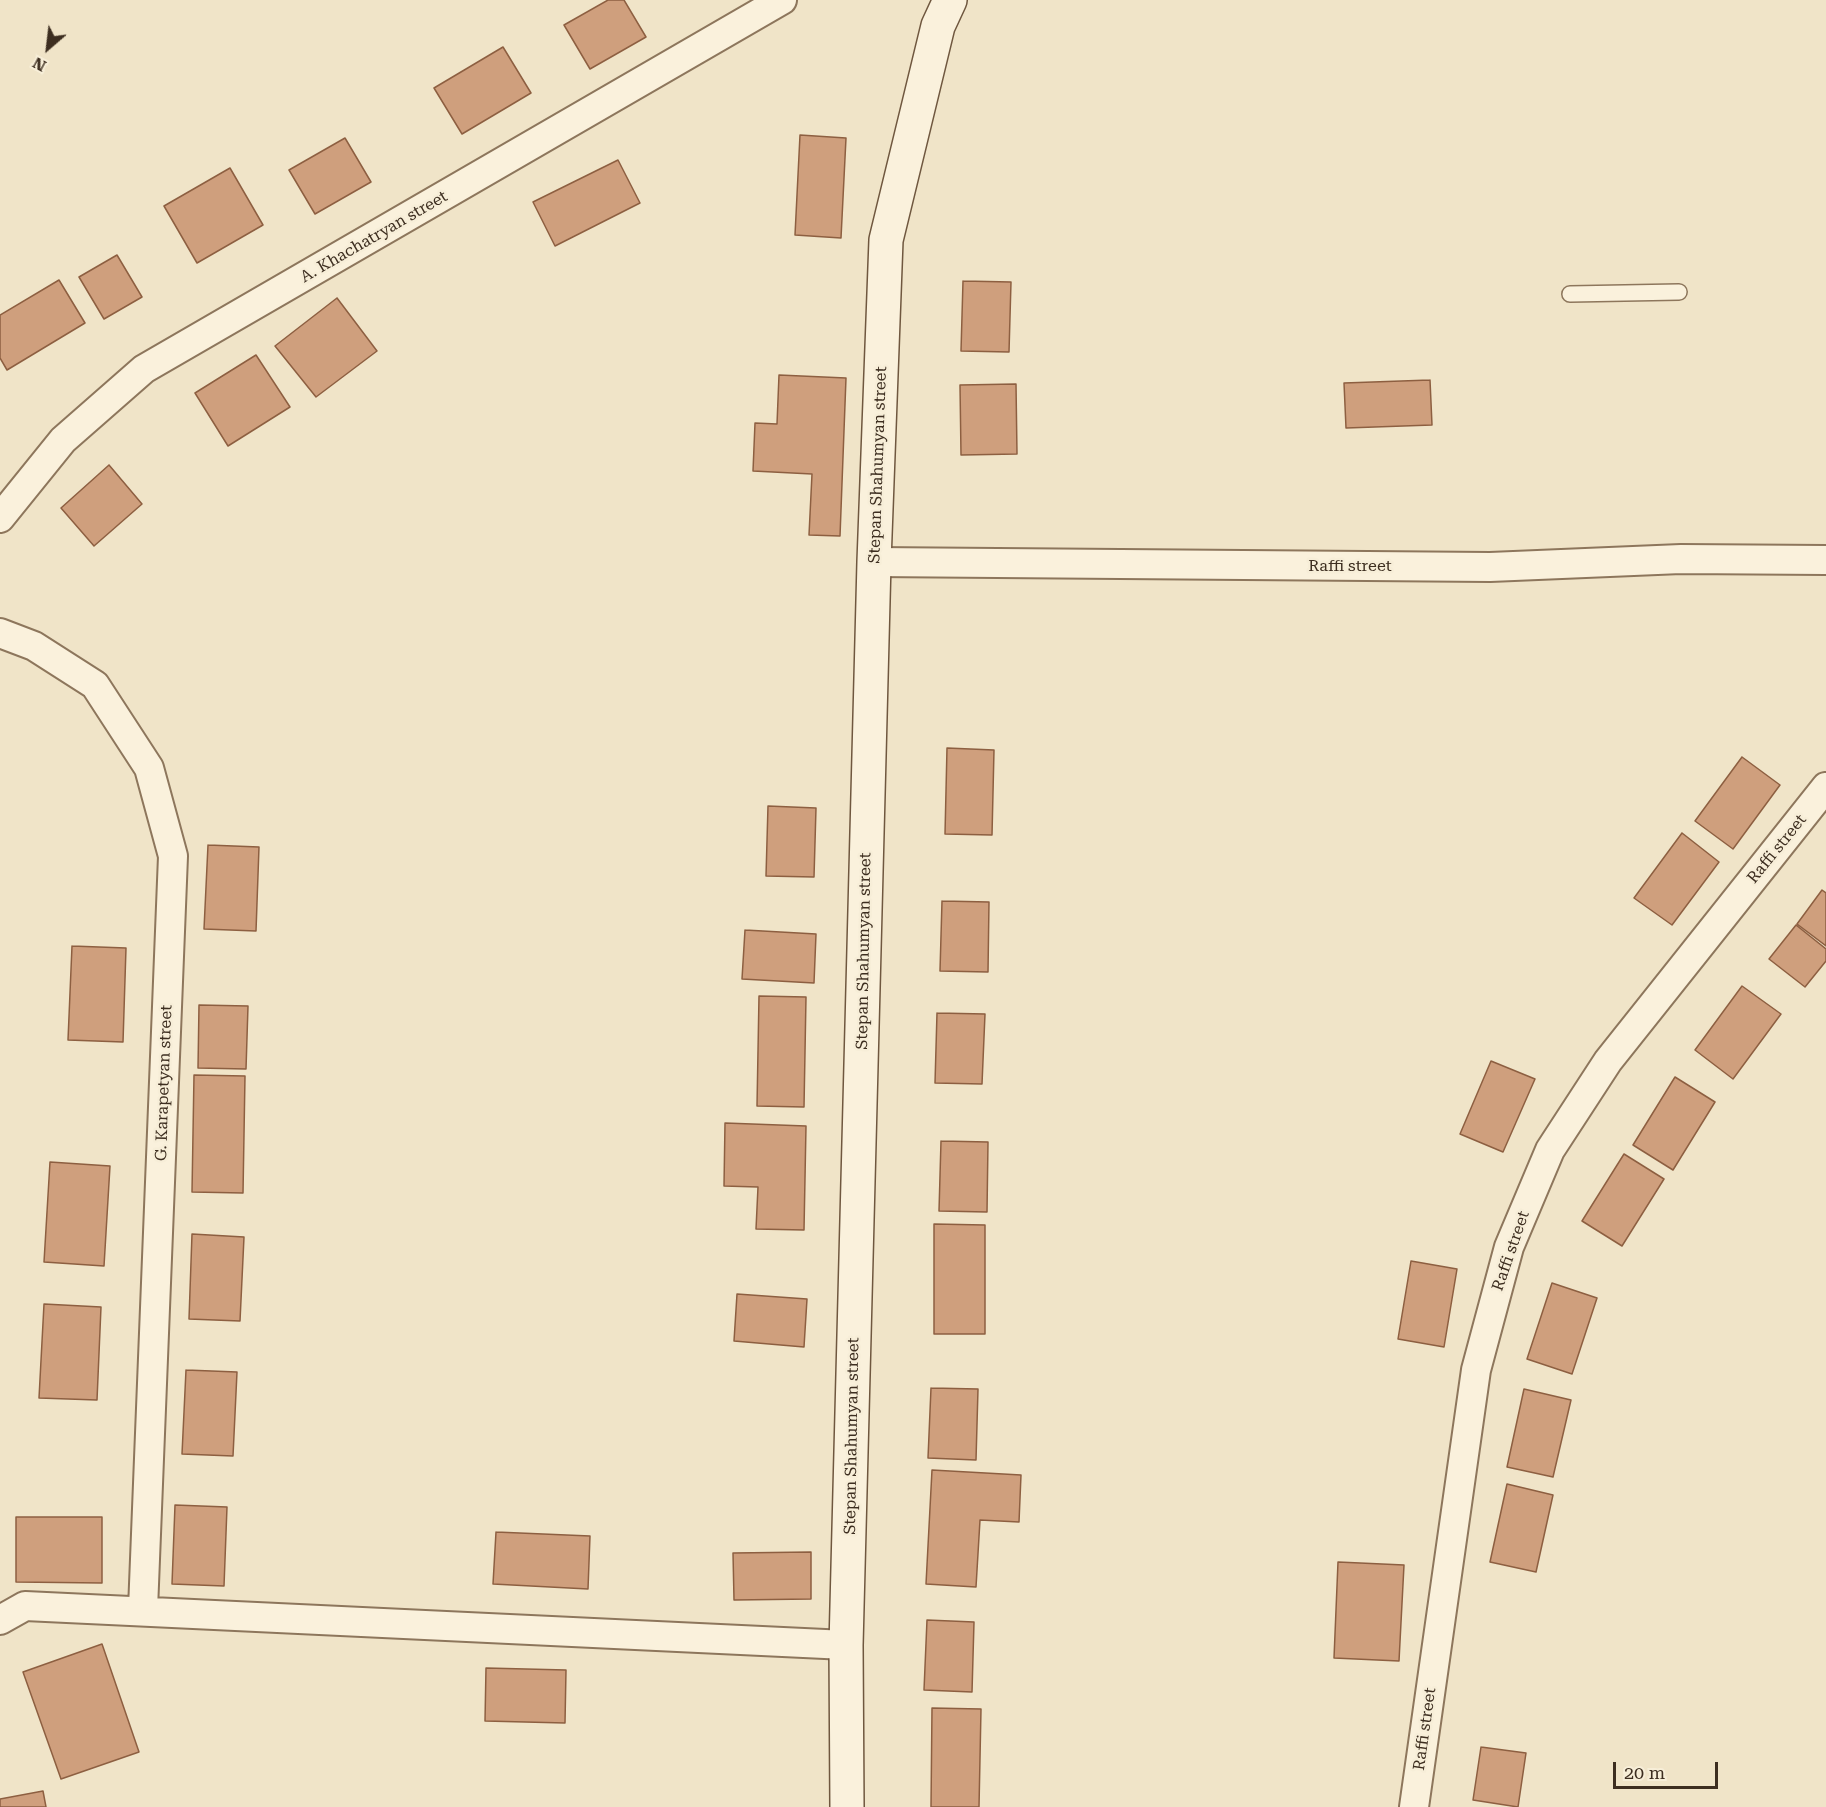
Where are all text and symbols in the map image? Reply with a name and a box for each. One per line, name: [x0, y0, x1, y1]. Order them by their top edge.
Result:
north arrow: [18, 18, 78, 78]
text: N: [29, 53, 49, 76]
street label: A. Khachatryan street: [297, 187, 451, 287]
street label: Stepan Shahumyan street: [865, 366, 891, 564]
street label: Raffi street: [1308, 556, 1392, 576]
street label: Raffi street: [1743, 811, 1811, 887]
street label: Stepan Shahumyan street: [853, 852, 875, 1050]
street label: G. Karapetyan street: [152, 1005, 176, 1161]
street label: Raffi street: [1488, 1208, 1534, 1294]
street label: Stepan Shahumyan street: [841, 1337, 863, 1535]
street label: Raffi street: [1410, 1686, 1440, 1772]
scale bar: [1616, 1750, 1721, 1788]
text: 20 m: [1624, 1762, 1665, 1783]

